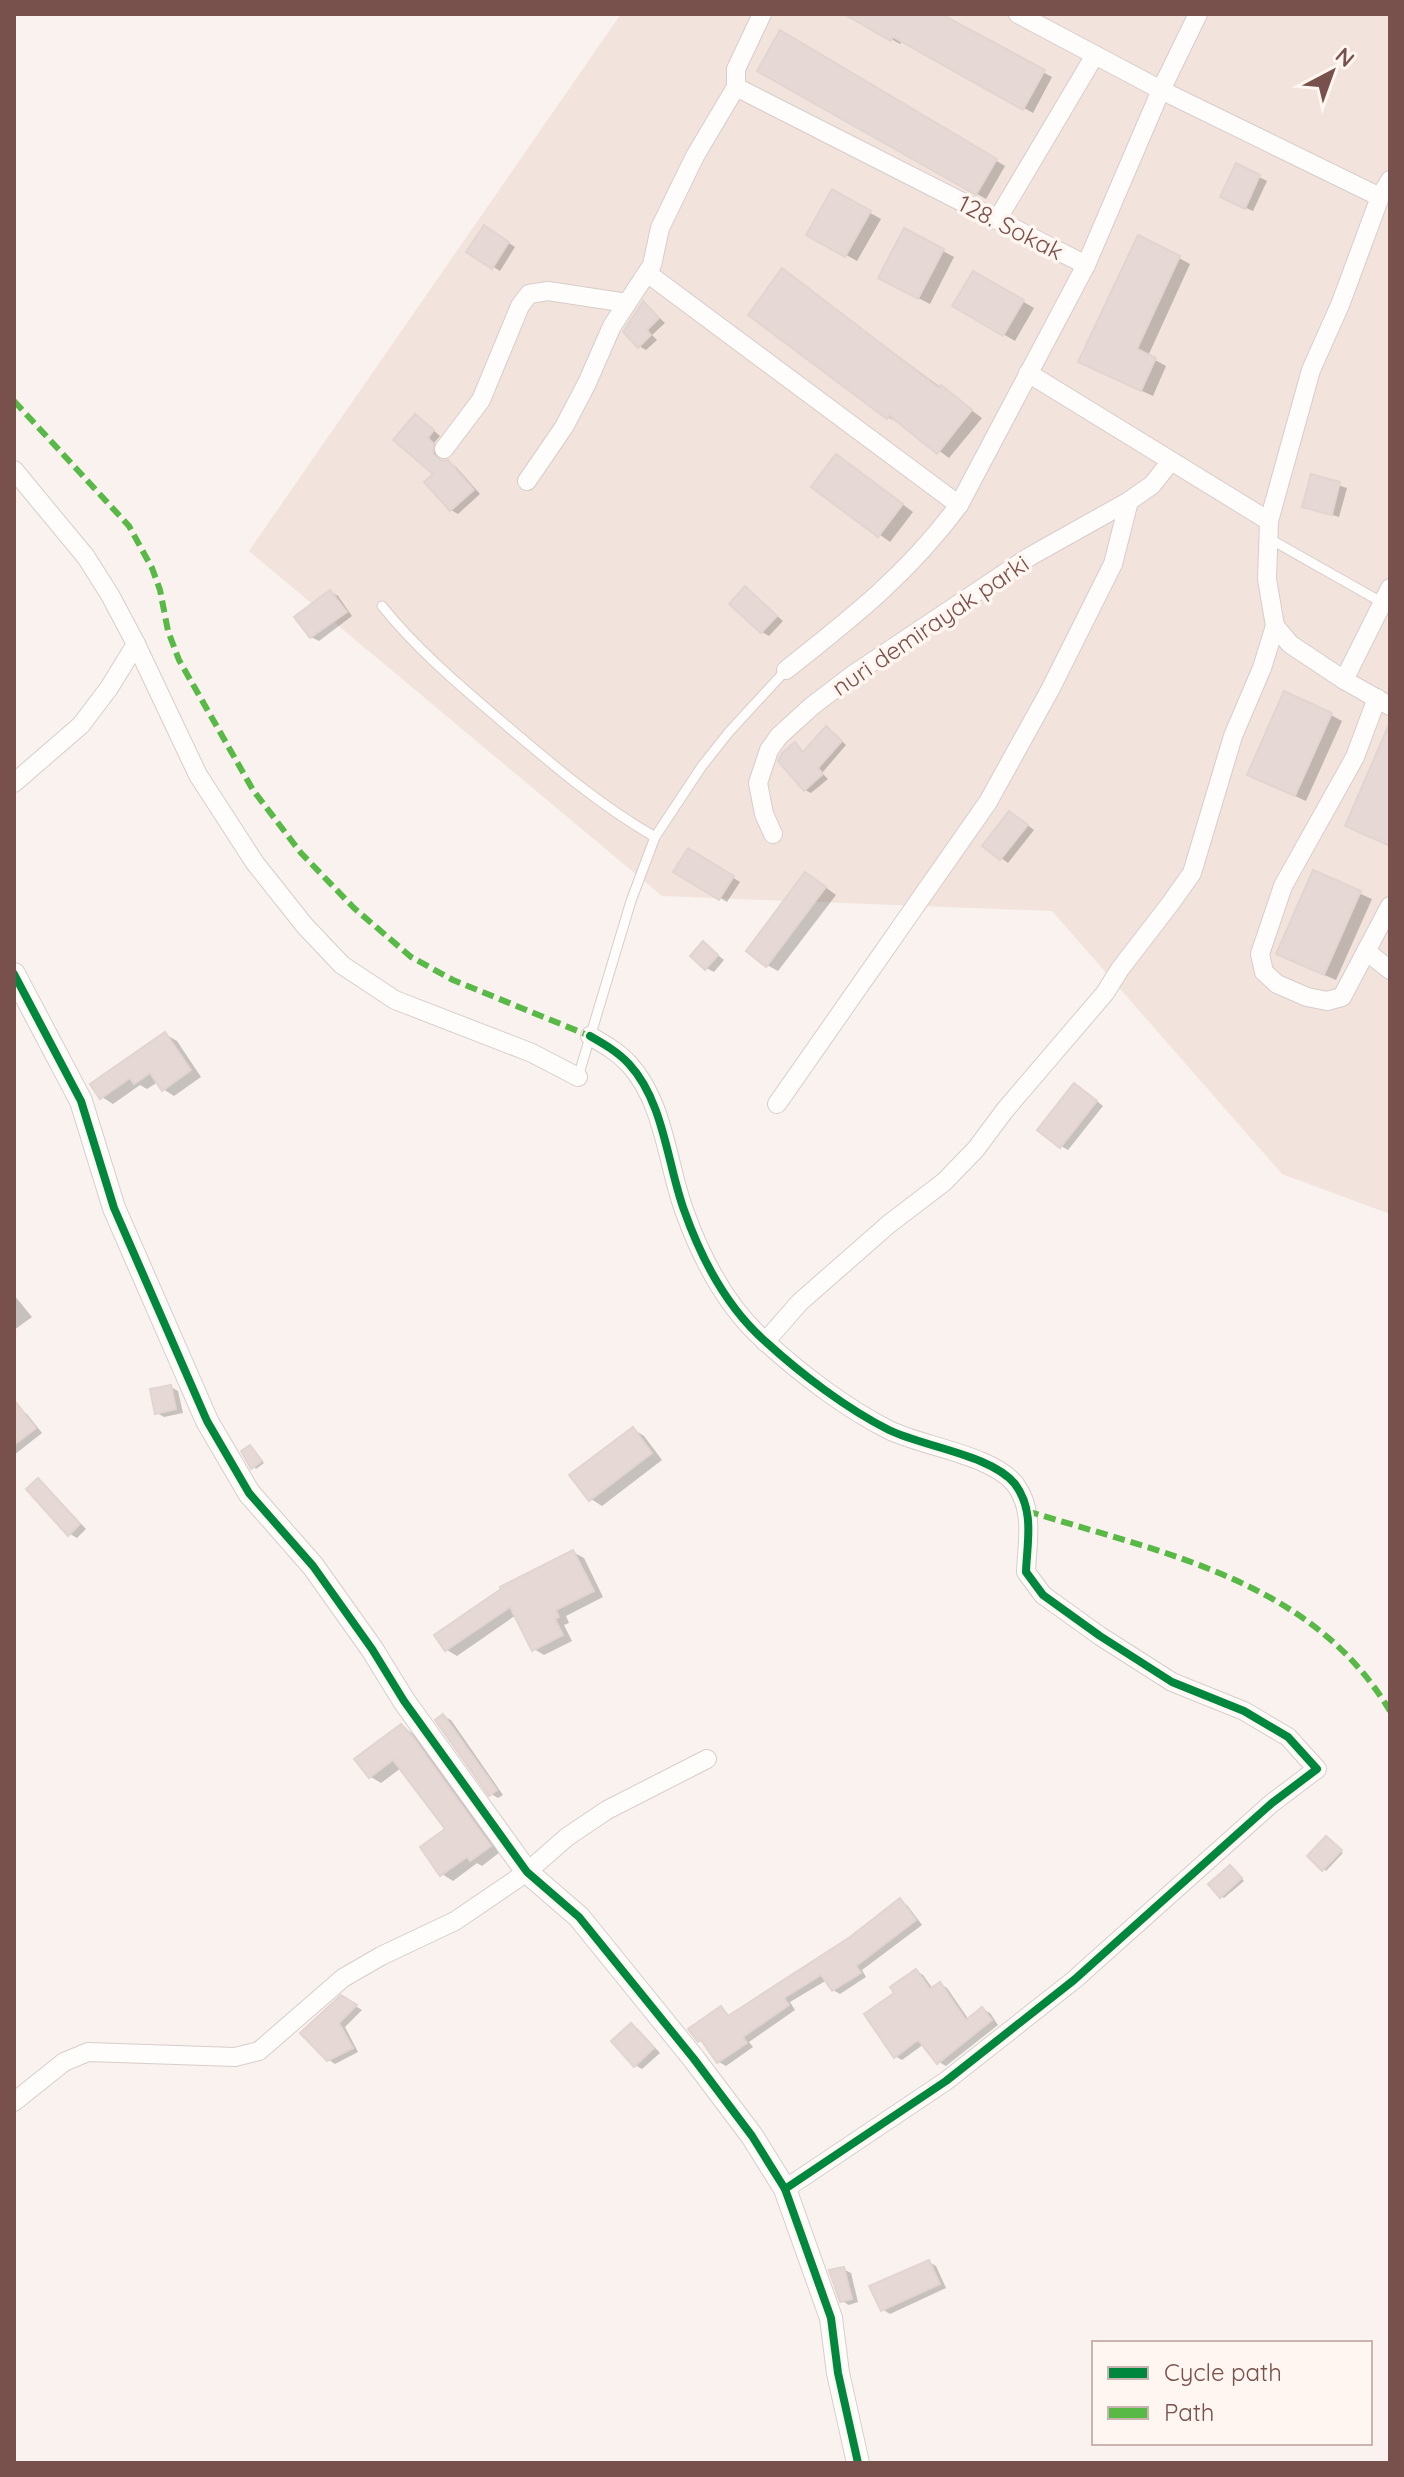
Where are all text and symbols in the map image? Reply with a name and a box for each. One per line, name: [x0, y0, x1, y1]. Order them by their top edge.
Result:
north arrow: [1292, 32, 1372, 112]
text: N: [1330, 41, 1360, 73]
street label: 128. Sokak: [953, 188, 1069, 266]
street label: nuri demirayak parki: [826, 548, 1034, 702]
legend: [1092, 2341, 1372, 2445]
text: Cycle path: [1164, 2357, 1282, 2387]
text: Path: [1164, 2397, 1215, 2427]

